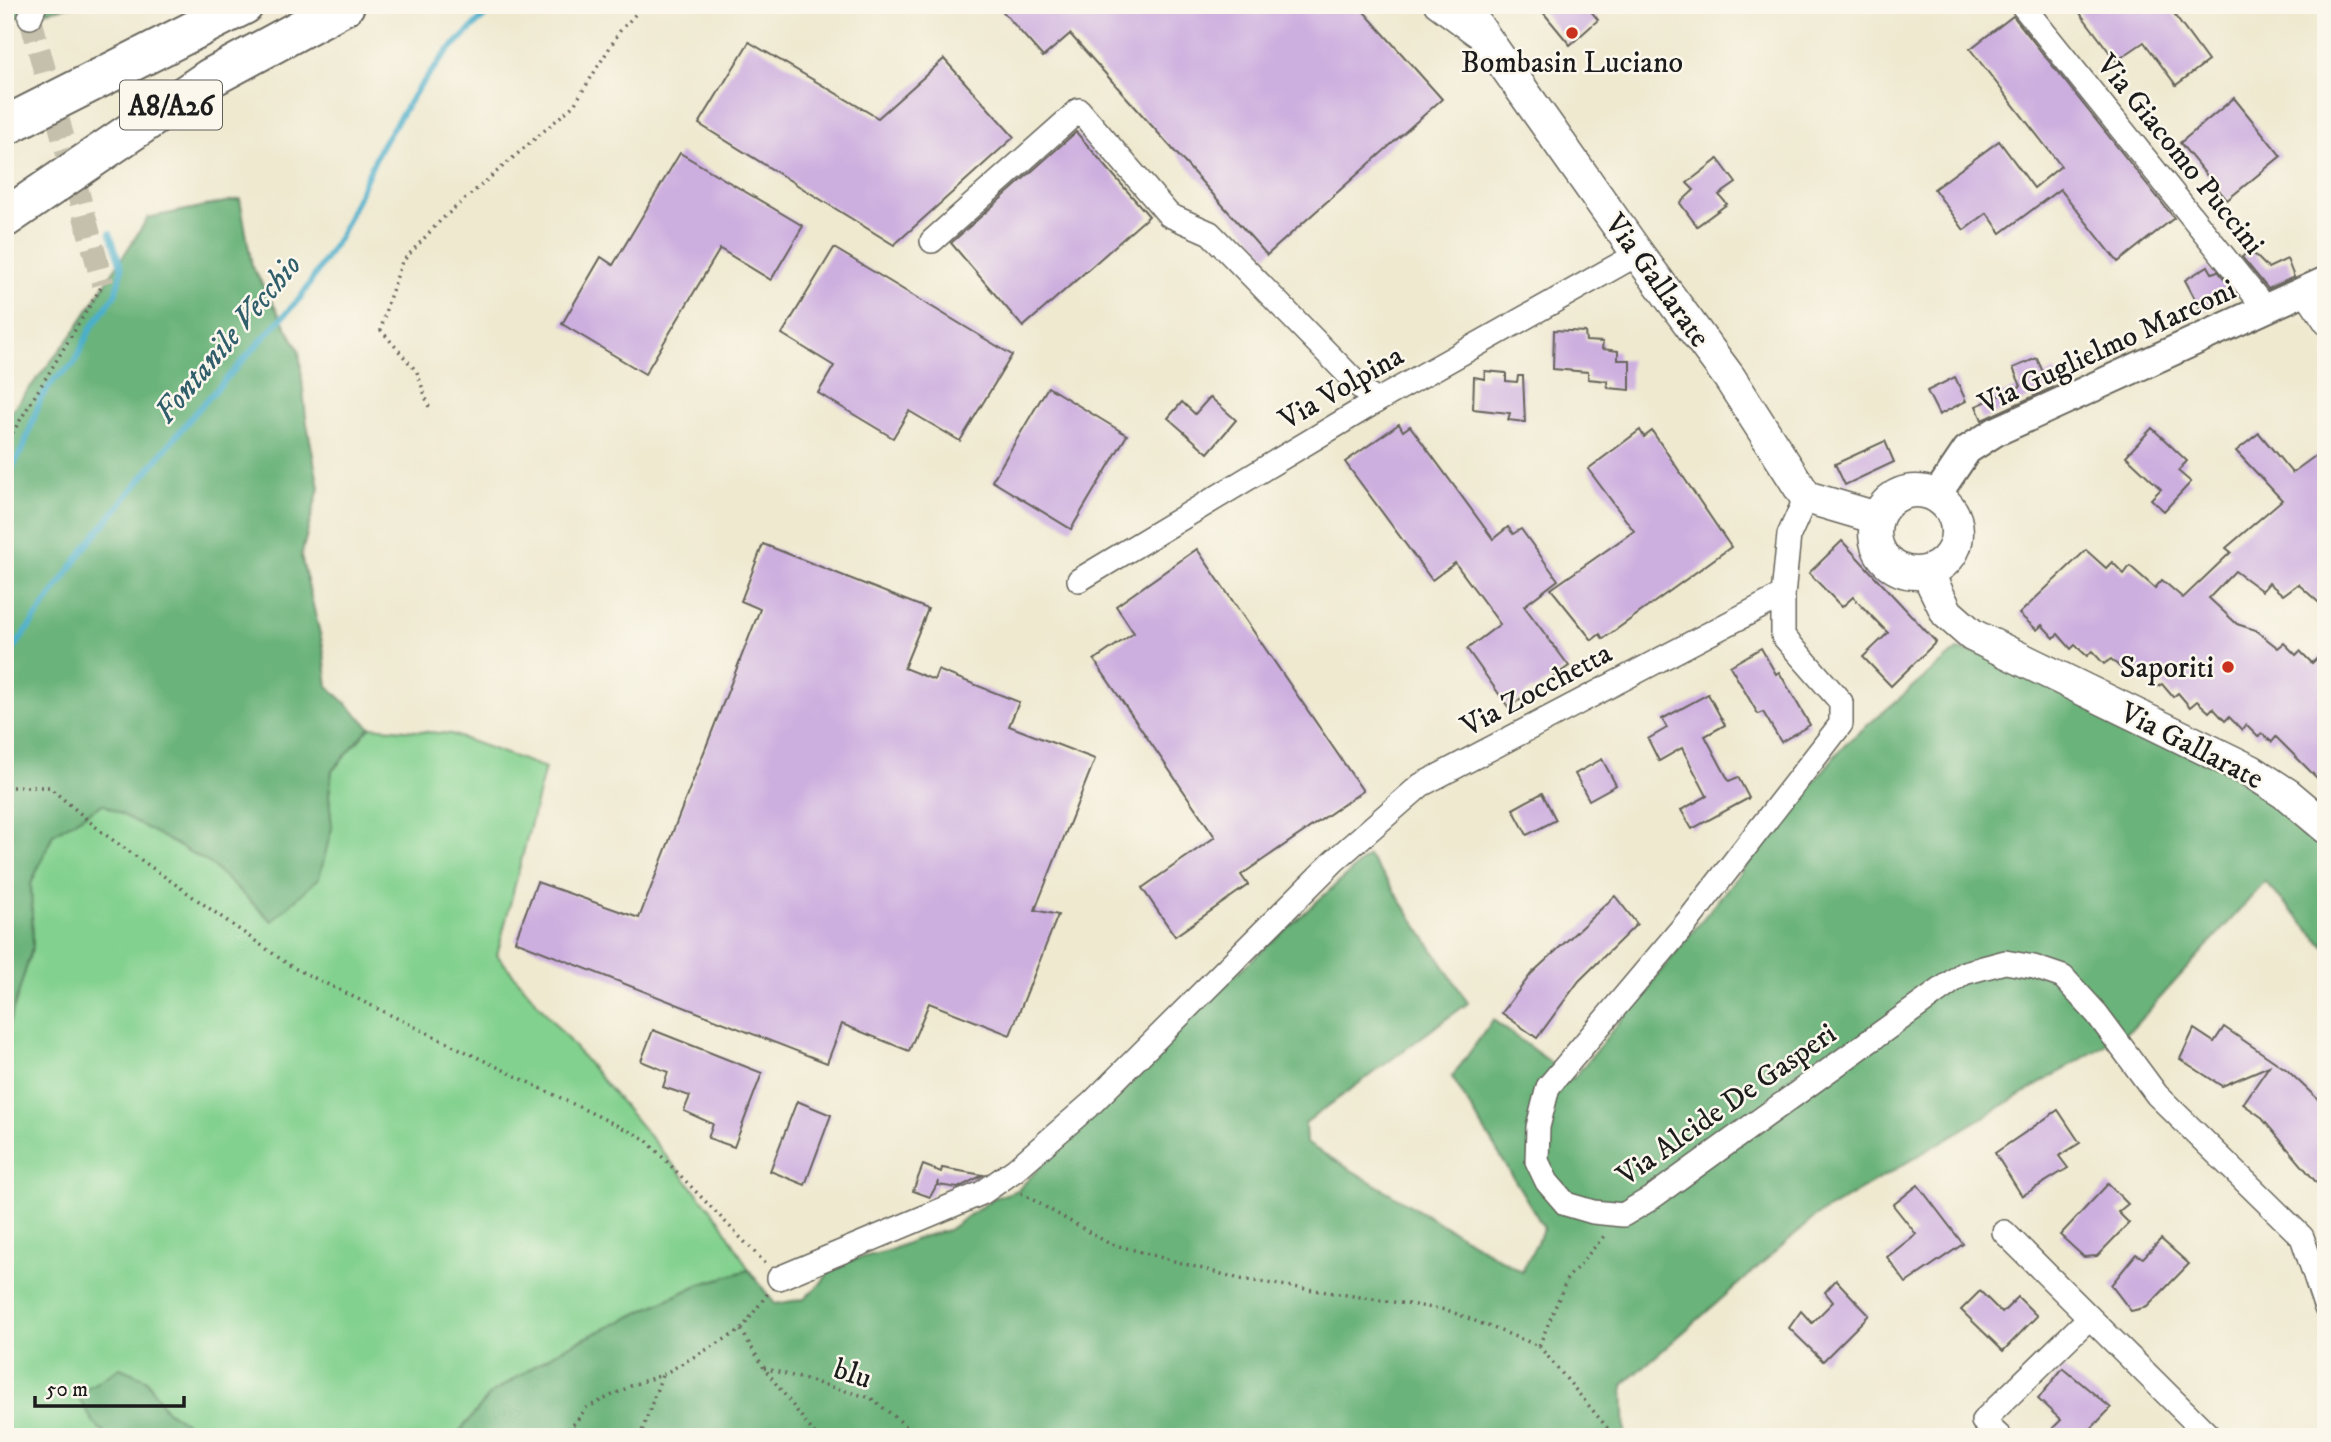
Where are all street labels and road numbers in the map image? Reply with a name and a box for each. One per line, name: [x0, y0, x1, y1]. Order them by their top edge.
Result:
street label: Via Giacomo Puccini: [2087, 47, 2272, 263]
road number: A8/A26: [120, 80, 222, 130]
street label: Via Gallarate: [1595, 206, 1718, 355]
street label: Via Guglielmo Marconi: [1972, 272, 2242, 424]
street label: Via Volpina: [1272, 338, 1411, 439]
street label: Via Zocchetta: [1454, 635, 1619, 746]
street label: Via Gallarate: [2112, 694, 2269, 798]
street label: Via Alcide De Gasperi: [1609, 1016, 1844, 1195]
street label: blu: [829, 1351, 876, 1398]

